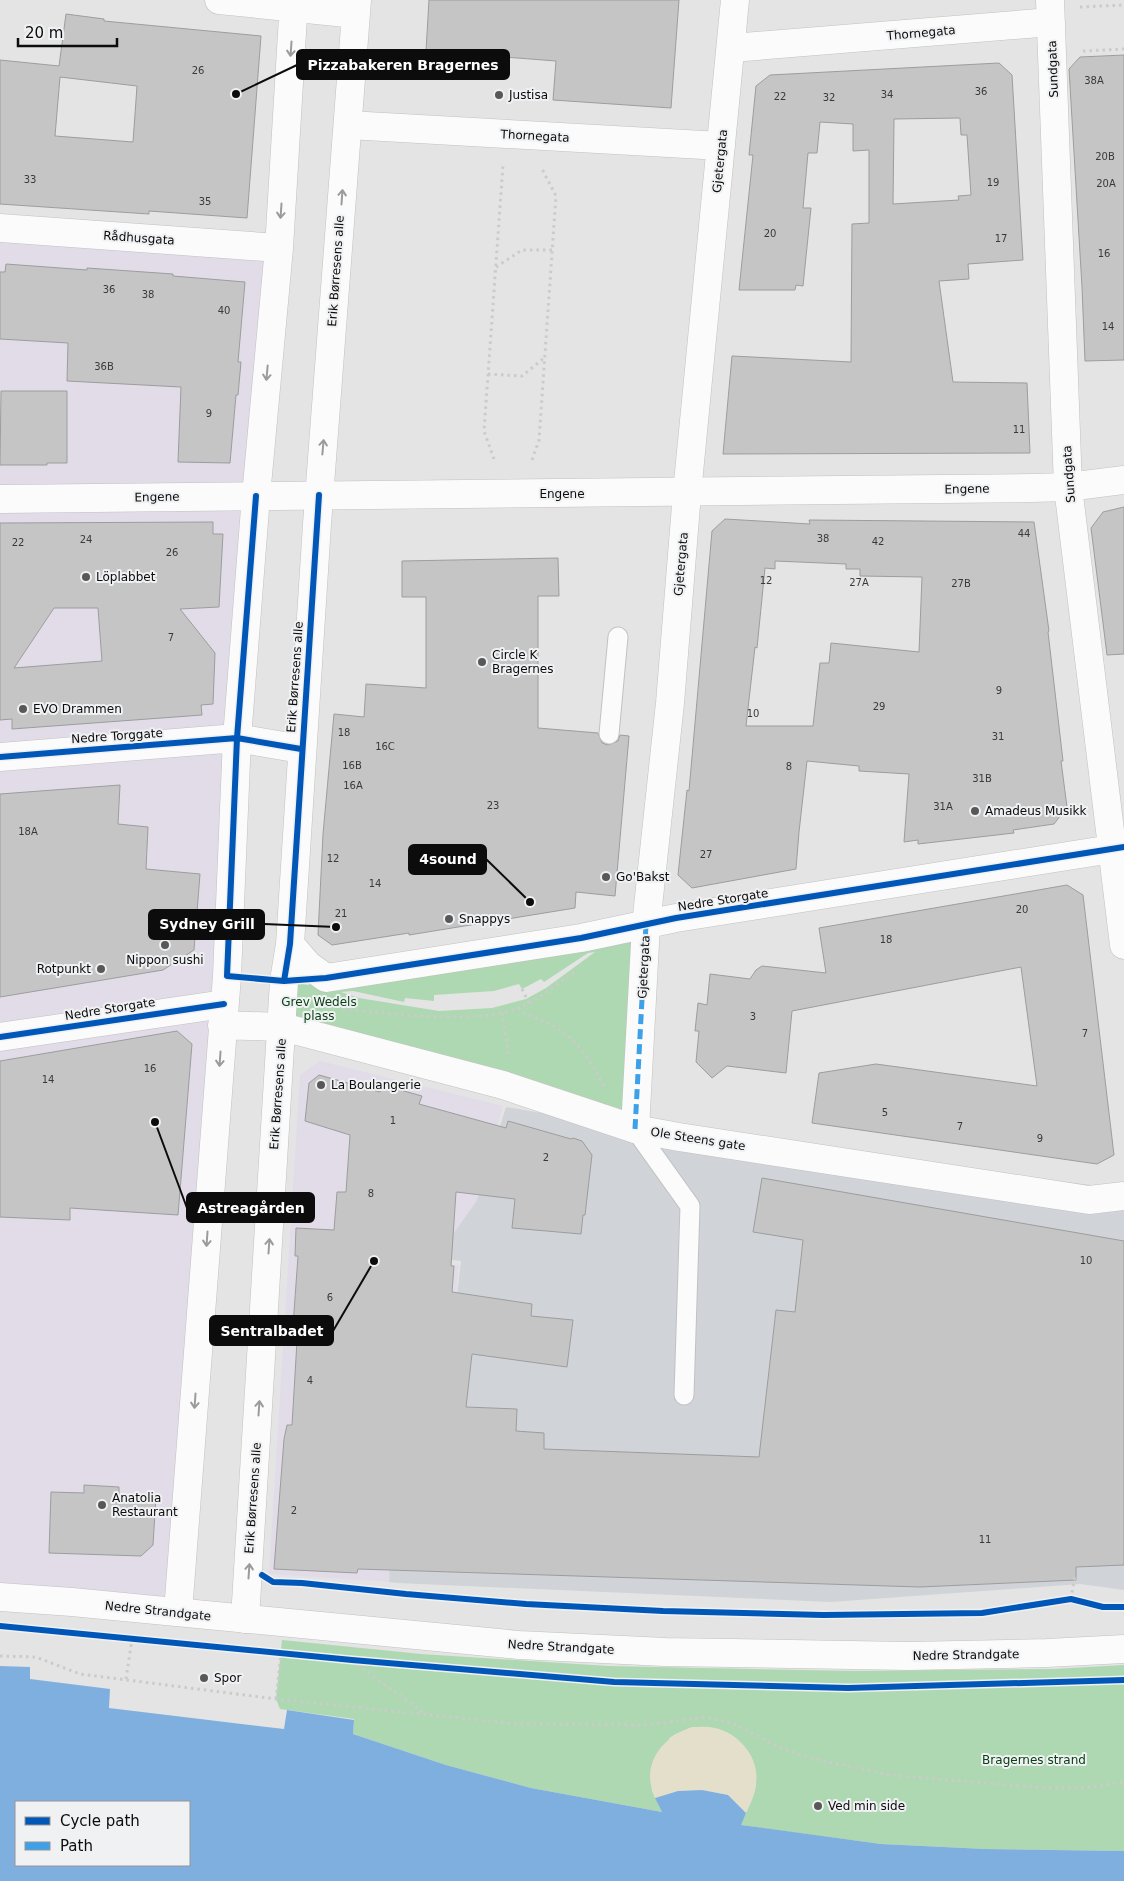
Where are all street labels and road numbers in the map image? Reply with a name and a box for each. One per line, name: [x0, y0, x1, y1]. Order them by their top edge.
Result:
street label: Thornegata: [885, 23, 956, 43]
street label: Sundgata: [1045, 40, 1061, 98]
street label: Thornegata: [499, 127, 570, 145]
street label: Gjetergata: [710, 129, 730, 193]
street label: Erik Børresens alle: [325, 215, 347, 327]
street label: Rådhusgata: [103, 229, 175, 247]
street label: Sundgata: [1060, 445, 1078, 503]
street label: Engene: [944, 482, 990, 496]
street label: Engene: [539, 487, 585, 501]
street label: Engene: [134, 490, 180, 504]
street label: Gjetergata: [671, 532, 691, 596]
street label: Erik Børresens alle: [284, 621, 306, 733]
street label: Nedre Torggate: [71, 726, 163, 746]
street label: Nedre Storgate: [677, 886, 769, 914]
street label: Gjetergata: [635, 935, 653, 999]
street label: Nedre Storgate: [64, 995, 156, 1023]
street label: Erik Børresens alle: [267, 1038, 289, 1150]
street label: Ole Steens gate: [650, 1125, 746, 1153]
street label: Erik Børresens alle: [242, 1442, 264, 1554]
street label: Nedre Strandgate: [104, 1598, 212, 1624]
street label: Nedre Strandgate: [507, 1637, 615, 1657]
street label: Nedre Strandgate: [913, 1647, 1019, 1663]

